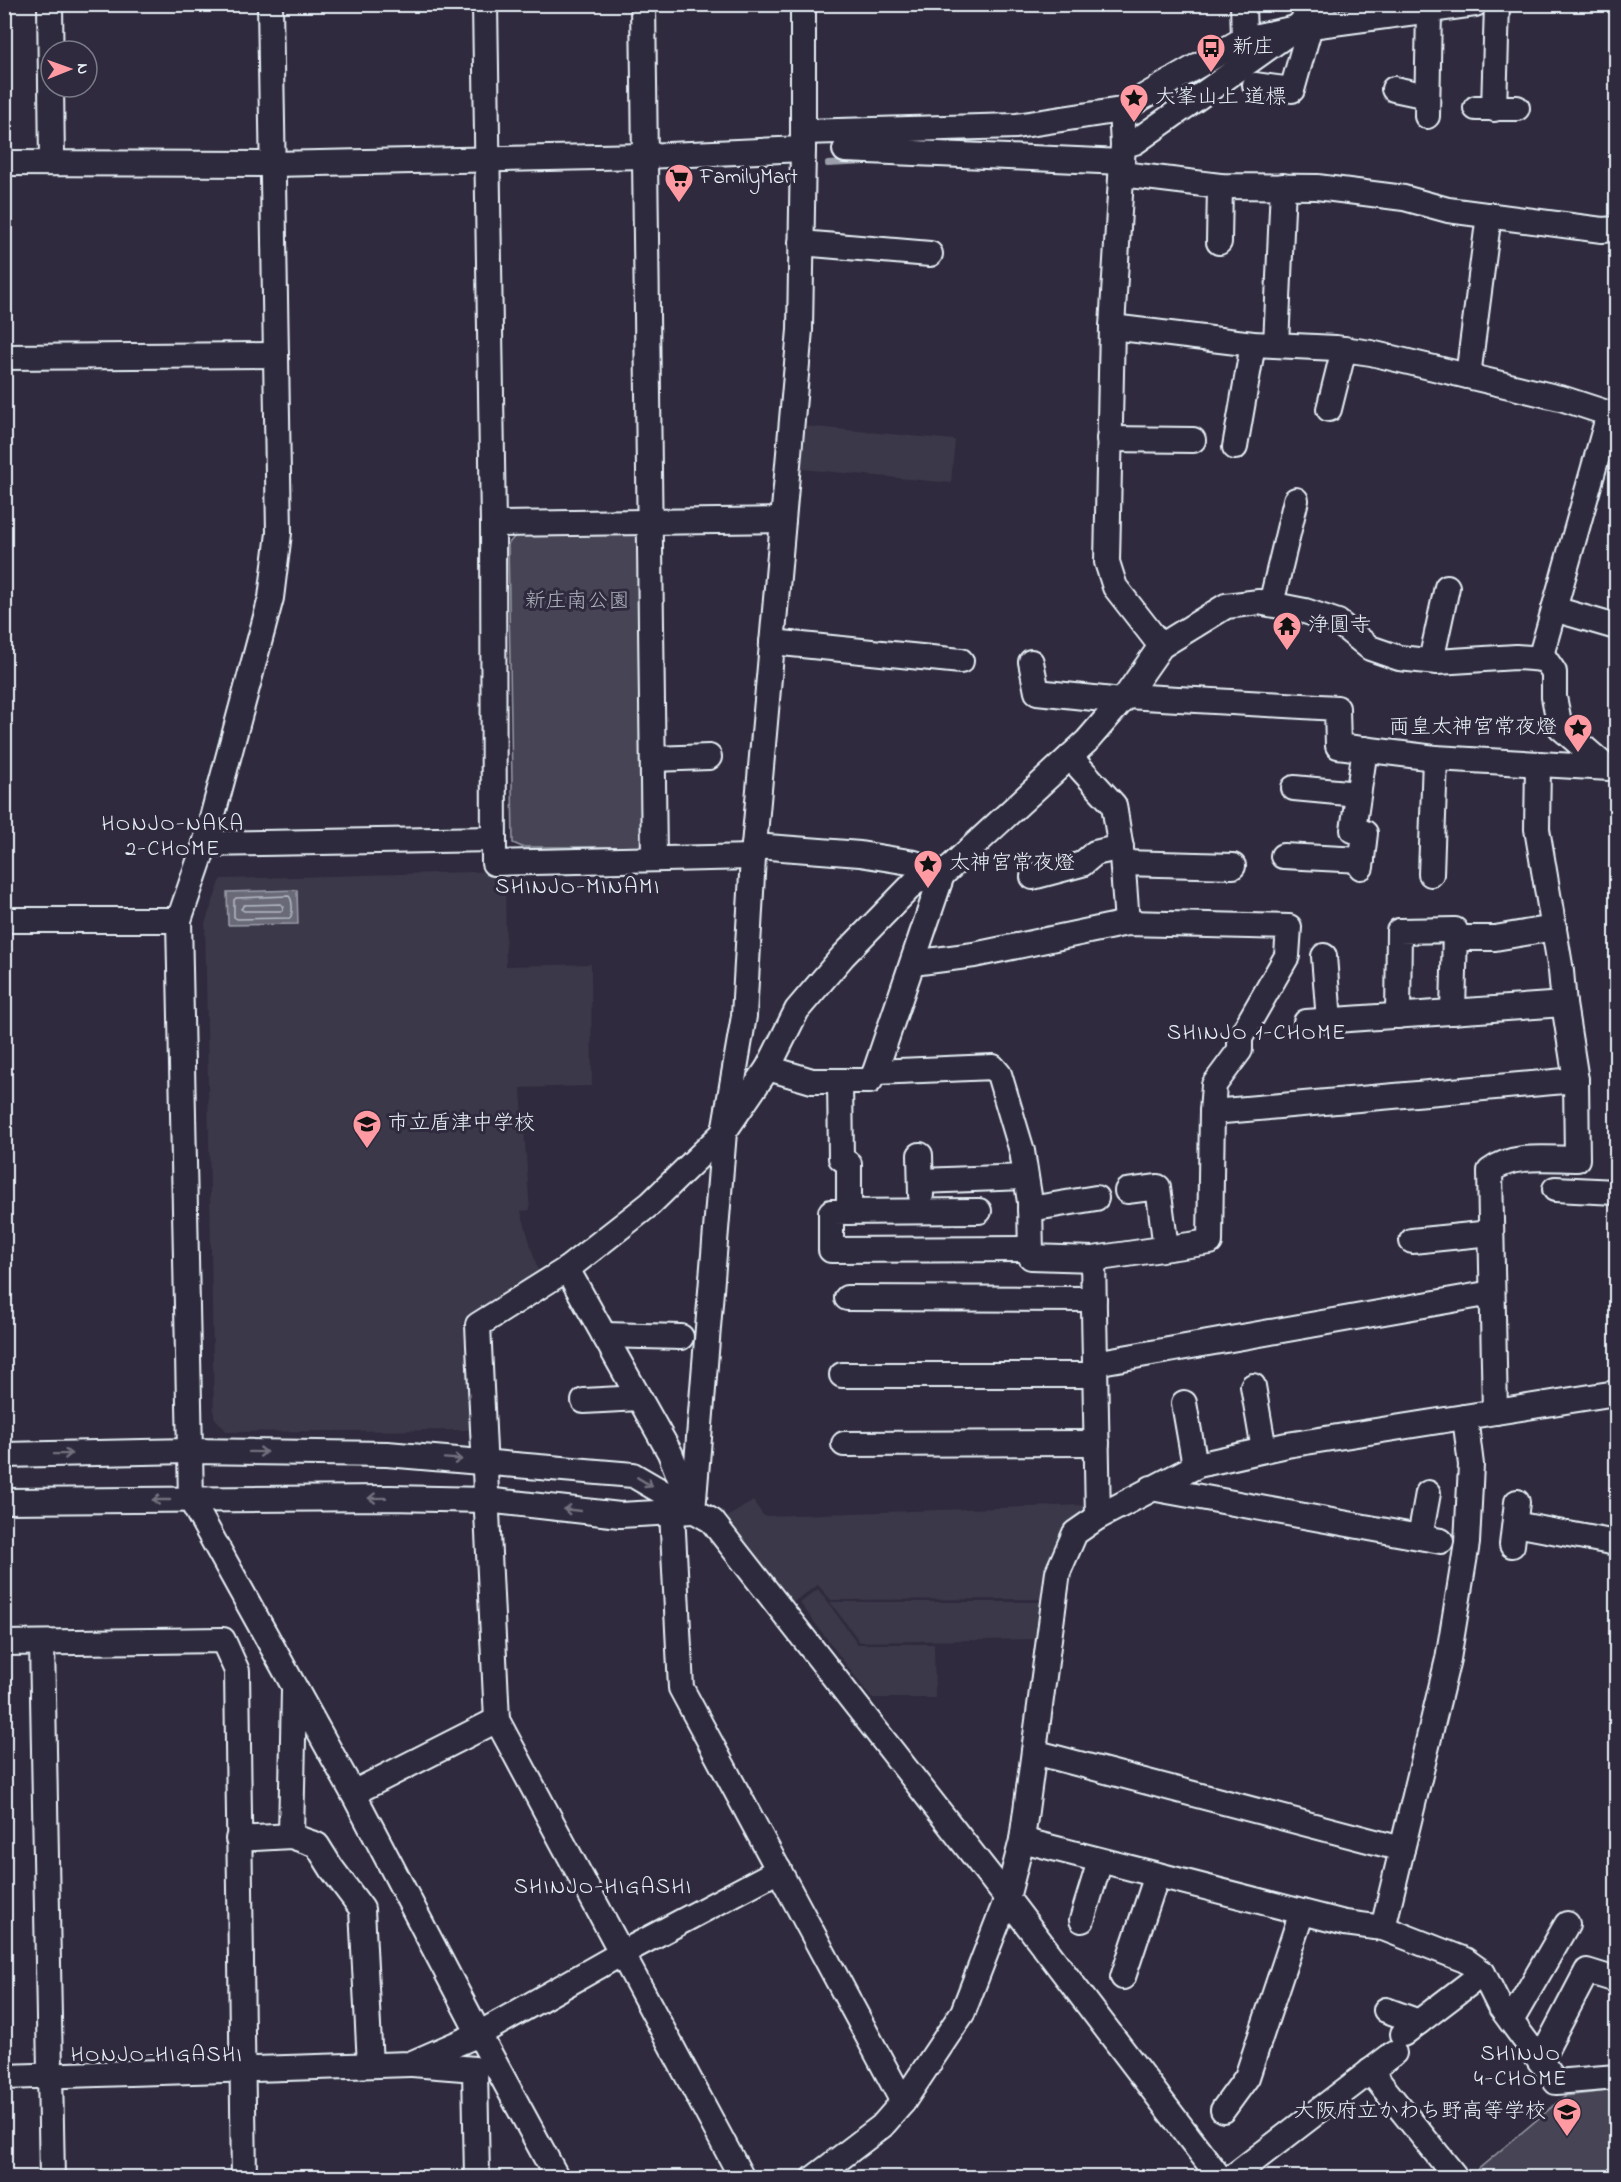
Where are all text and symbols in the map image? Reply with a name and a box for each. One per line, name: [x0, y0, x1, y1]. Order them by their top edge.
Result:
bus stop icon: 新庄: [1195, 32, 1227, 74]
place label: 新庄: [1232, 33, 1274, 63]
north arrow: [39, 39, 99, 99]
text: N: [70, 63, 94, 75]
place icon: 大峯山上 道標: [1118, 82, 1150, 124]
place label: 大峯山上 道標: [1155, 83, 1286, 113]
supermarket icon: FamilyMart: [663, 162, 695, 204]
place label: FamilyMart: [699, 163, 798, 195]
park label: 新庄南公園: [525, 587, 630, 617]
temple icon: 浄圓寺: [1271, 610, 1303, 652]
place label: 浄圓寺: [1308, 611, 1371, 641]
place icon: 両皇太神宮常夜燈: [1562, 712, 1594, 754]
place label: 両皇太神宮常夜燈: [1389, 713, 1557, 743]
district label: HONJO-NAKA 2-CHOME: [101, 809, 245, 866]
place icon: 太神宮常夜燈: [912, 848, 944, 890]
place label: 太神宮常夜燈: [949, 849, 1075, 879]
district label: SHINJO-MINAMI: [495, 872, 661, 904]
district label: SHINJO 1-CHOME: [1167, 1018, 1347, 1050]
school or university icon: 市立盾津中学校: [351, 1108, 383, 1150]
place label: 市立盾津中学校: [388, 1109, 535, 1139]
one-way arrow: [247, 1446, 267, 1458]
one-way arrow: [52, 1448, 72, 1460]
one-way arrow: [442, 1454, 462, 1465]
one-way arrow: [636, 1477, 653, 1489]
one-way arrow: [368, 1492, 388, 1504]
one-way arrow: [152, 1494, 172, 1506]
one-way arrow: [562, 1504, 582, 1515]
district label: SHINJO-HIGASHI: [514, 1872, 692, 1904]
district label: SHINJO 4-CHOME: [1474, 2039, 1568, 2096]
district label: HONJO-HIGASHI: [71, 2040, 243, 2072]
school or university icon: 大阪府立かわち野高等学校: [1551, 2096, 1583, 2138]
place label: 大阪府立かわち野高等学校: [1294, 2097, 1546, 2127]

